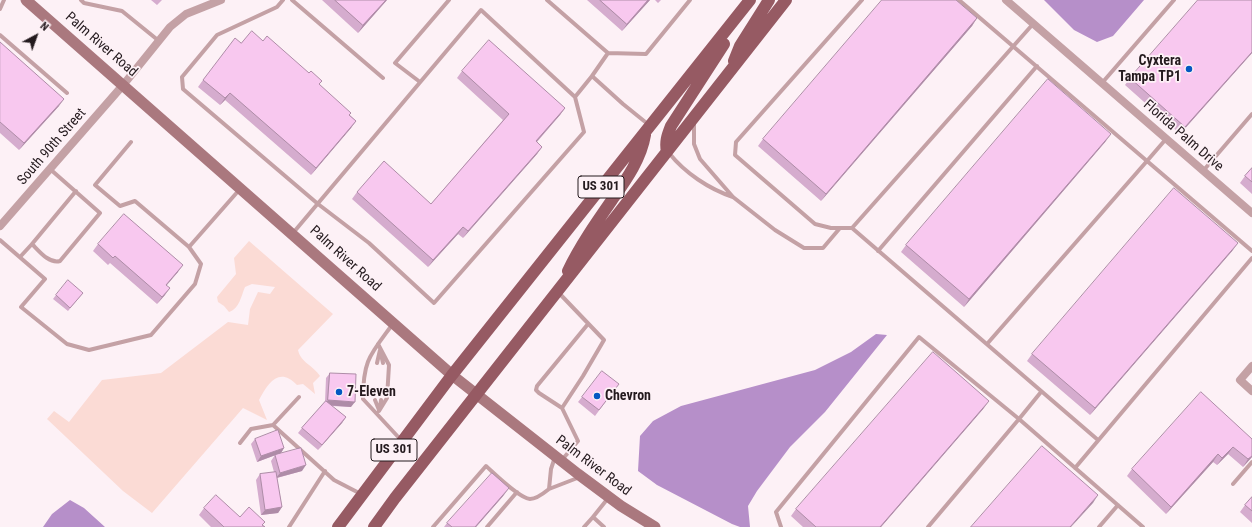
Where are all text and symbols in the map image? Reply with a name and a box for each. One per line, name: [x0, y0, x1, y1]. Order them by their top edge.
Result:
street label: Palm River Road: [62, 9, 140, 81]
north arrow: [16, 16, 56, 56]
text: N: [37, 19, 51, 34]
place label: Cyxtera Tampa TP1: [1118, 53, 1181, 86]
marker: Cyxtera Tampa TP1: [1184, 64, 1194, 74]
street label: Florida Palm Drive: [1140, 97, 1226, 175]
street label: South 90th Street: [14, 105, 90, 189]
road number: US 301: [578, 176, 624, 198]
street label: Palm River Road: [306, 223, 384, 295]
place label: 7-Eleven: [347, 384, 396, 400]
marker: 7-Eleven: [334, 387, 344, 397]
place label: Chevron: [605, 388, 651, 404]
marker: Chevron: [592, 391, 602, 401]
street label: Palm River Road: [552, 432, 634, 500]
road number: US 301: [371, 439, 417, 461]

